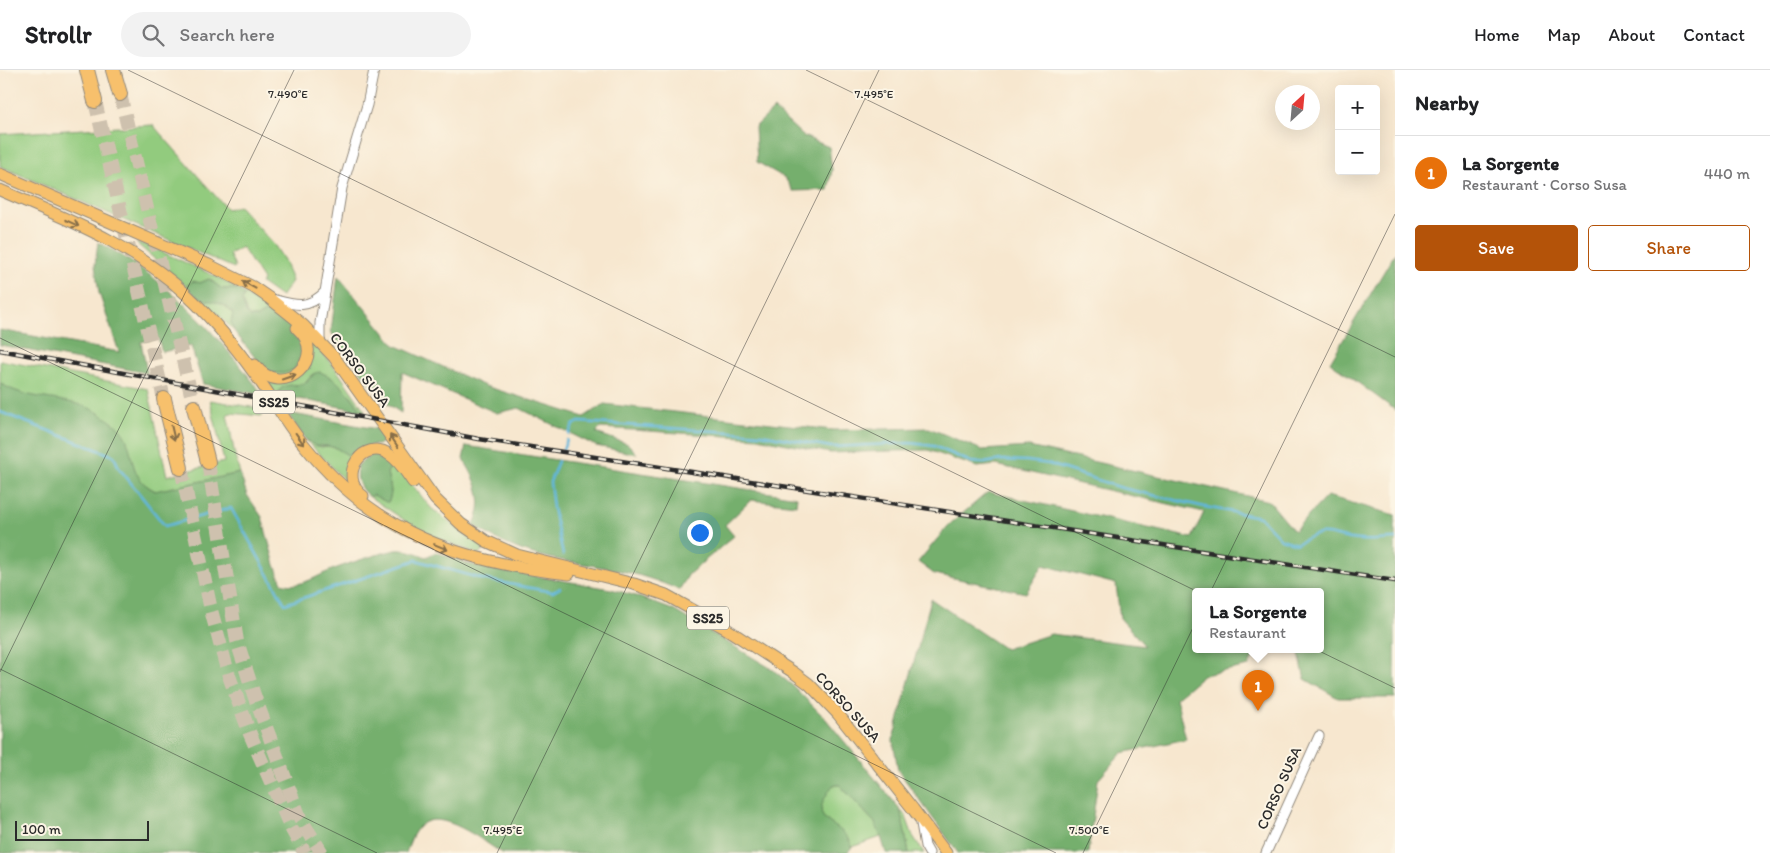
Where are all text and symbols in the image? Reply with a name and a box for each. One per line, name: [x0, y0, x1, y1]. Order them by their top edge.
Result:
search box: [121, 12, 471, 57]
text: Strollr: [25, 20, 91, 49]
icon: search: [139, 21, 167, 49]
text: Search here: [179, 23, 275, 46]
text: Home: [1474, 24, 1520, 46]
text: Map: [1548, 24, 1581, 46]
text: About: [1609, 24, 1655, 46]
text: Contact: [1683, 24, 1745, 46]
north arrow: [1275, 85, 1320, 130]
map controls: [1335, 85, 1380, 175]
button: +: [1335, 85, 1380, 130]
text: 7.490°E: [268, 87, 308, 101]
text: 7.495°E: [855, 87, 894, 101]
text: Nearby: [1415, 90, 1479, 115]
button: −: [1335, 130, 1380, 175]
text: La Sorgente: [1462, 152, 1559, 175]
text: 1: [1427, 164, 1435, 183]
text: 440 m: [1704, 164, 1750, 183]
text: Restaurant · Corso Susa: [1462, 175, 1627, 194]
one-way arrow: [64, 218, 79, 228]
button: Save: [1415, 225, 1578, 271]
button: Share: [1588, 225, 1750, 271]
one-way arrow: [242, 280, 257, 290]
street label: CORSO SUSA: [326, 329, 394, 411]
one-way arrow: [281, 371, 297, 381]
road number: SS25: [253, 391, 295, 414]
one-way arrow: [169, 425, 178, 441]
one-way arrow: [294, 432, 305, 446]
one-way arrow: [389, 434, 399, 448]
your location: [687, 520, 713, 546]
one-way arrow: [433, 542, 448, 552]
popup: [1192, 588, 1324, 653]
text: La Sorgente: [1209, 600, 1307, 623]
road number: SS25: [687, 606, 729, 630]
text: Restaurant: [1209, 623, 1286, 642]
street label: CORSO SUSA: [812, 668, 885, 746]
pin: 1: [1242, 670, 1274, 711]
street label: CORSO SUSA: [1253, 743, 1305, 832]
scale bar: [15, 818, 149, 841]
text: 100 m: [22, 821, 61, 838]
text: 7.495°E: [484, 823, 523, 837]
text: 7.500°E: [1069, 823, 1109, 837]

